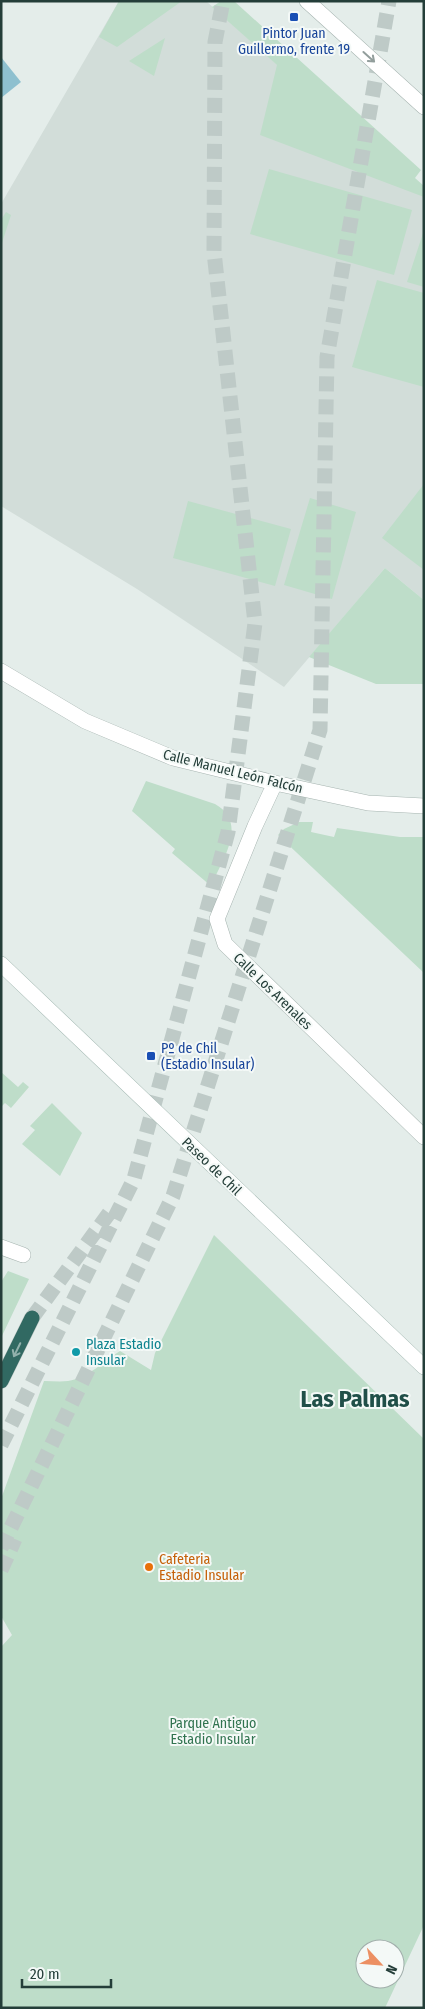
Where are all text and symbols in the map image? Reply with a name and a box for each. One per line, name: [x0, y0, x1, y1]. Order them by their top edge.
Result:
marker: Pintor Juan Guillermo, frente 19: [288, 11, 300, 23]
place label: Pintor Juan Guillermo, frente 19: [238, 25, 350, 58]
one-way arrow: [363, 52, 376, 63]
street label: Calle Manuel León Falcón: [161, 746, 305, 797]
street label: Calle Los Arenales: [230, 949, 316, 1033]
place label: Pº de Chil (Estadio Insular): [161, 1040, 254, 1073]
marker: Pº de Chil (Estadio Insular): [145, 1050, 157, 1062]
street label: Paseo de Chil: [178, 1134, 245, 1199]
place label: Plaza Estadio Insular: [86, 1336, 161, 1369]
one-way arrow: [11, 1342, 21, 1357]
marker: Plaza Estadio Insular: [70, 1346, 82, 1358]
district label: Las Palmas: [300, 1385, 410, 1413]
place label: Cafeteria Estadio Insular: [159, 1551, 244, 1584]
marker: Cafeteria Estadio Insular: [143, 1561, 155, 1573]
park label: Parque Antiguo Estadio Insular: [170, 1715, 256, 1748]
north arrow: [355, 1939, 405, 1989]
scale bar: [22, 1956, 111, 1988]
text: N: [382, 1962, 401, 1977]
text: 20 m: [30, 1965, 60, 1983]

